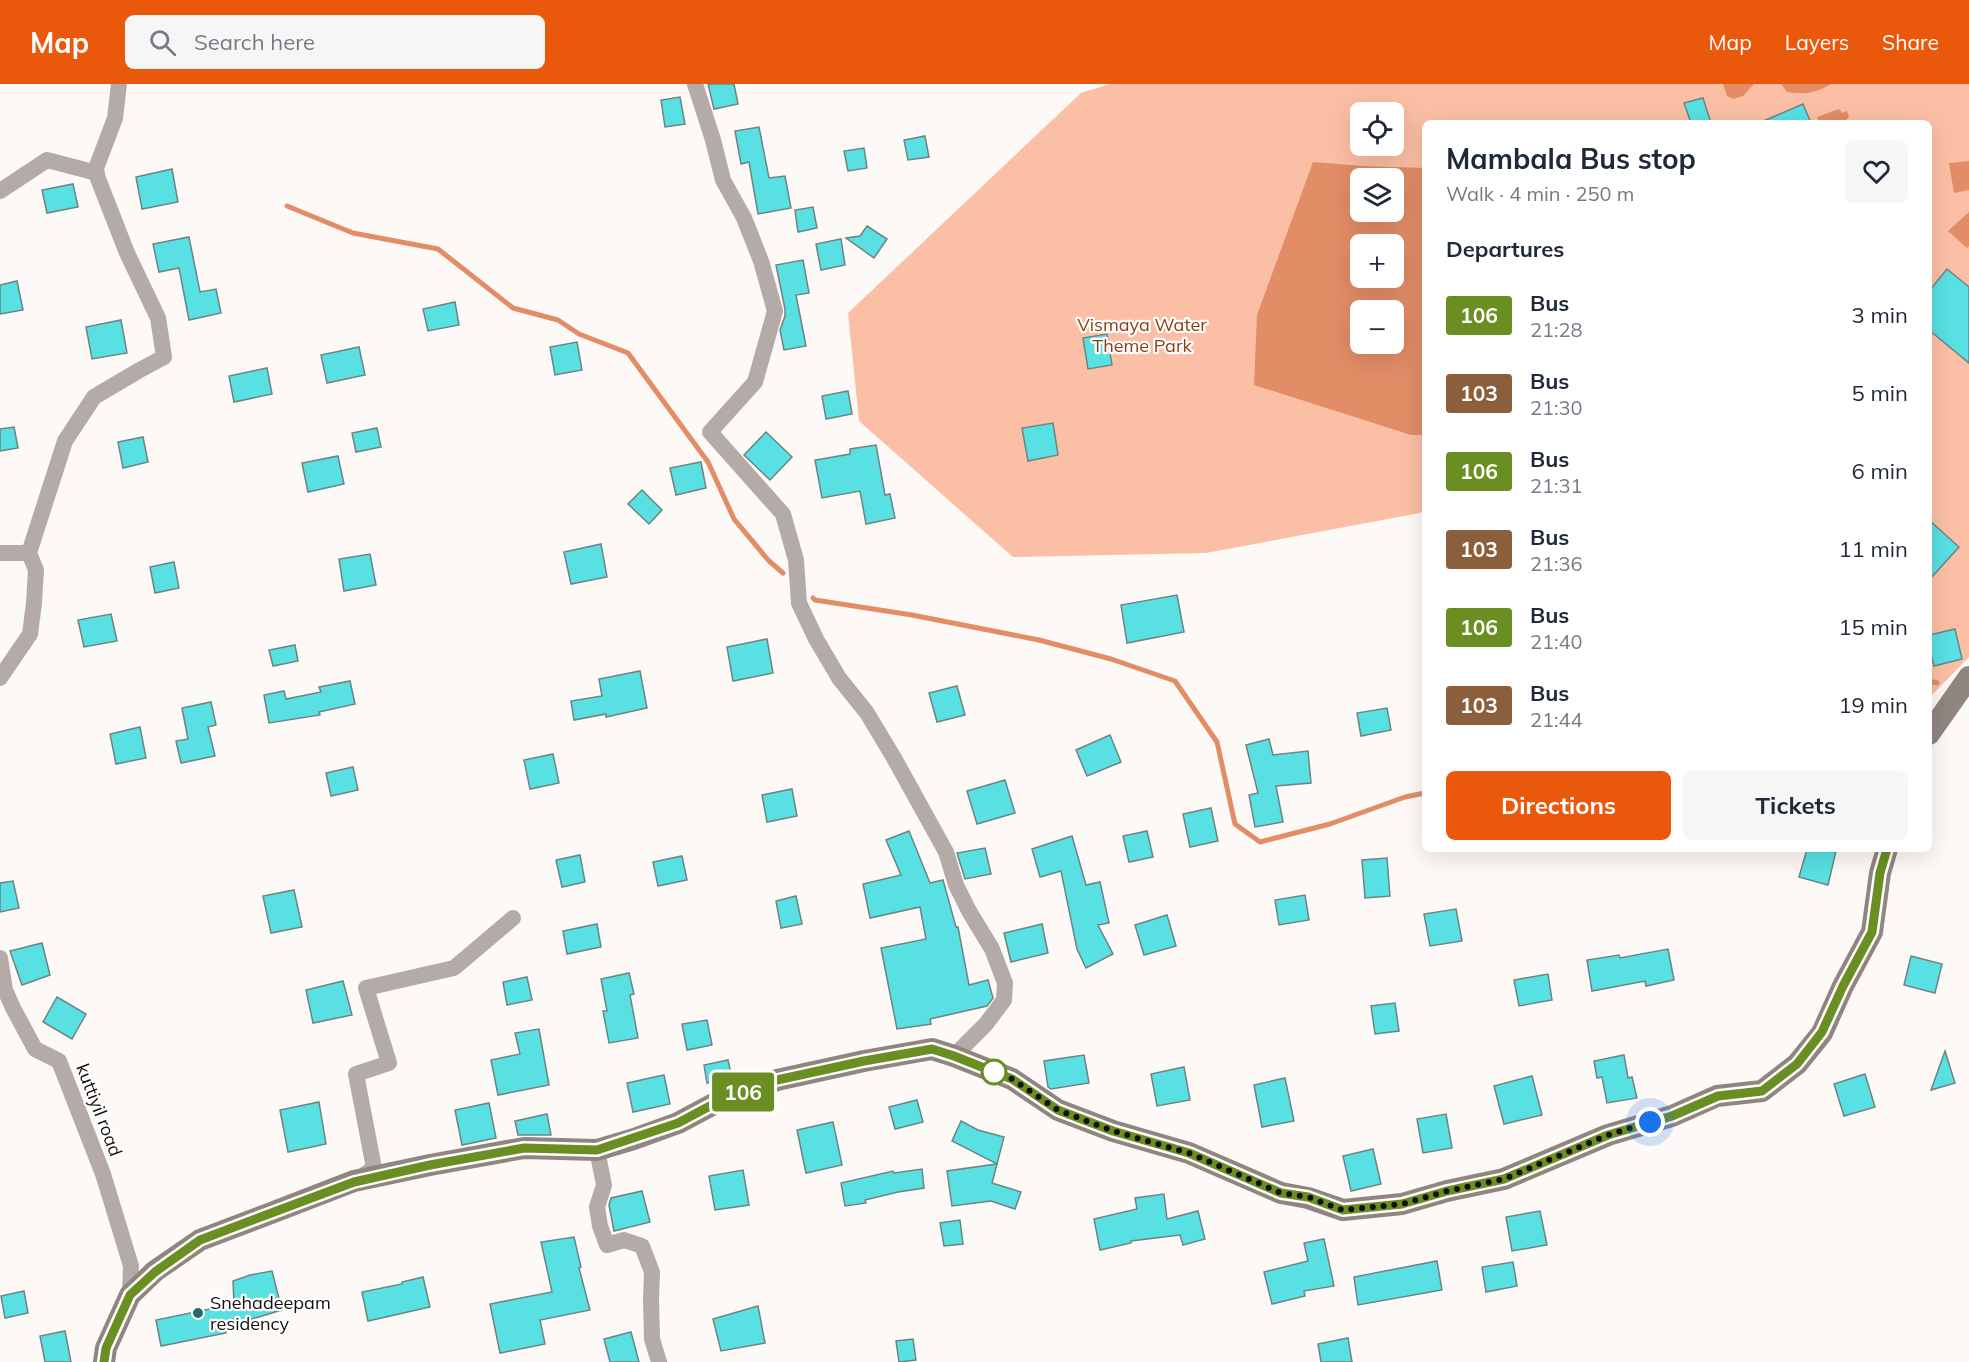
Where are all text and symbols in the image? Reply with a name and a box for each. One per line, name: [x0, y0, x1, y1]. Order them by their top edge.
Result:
search box: [125, 15, 545, 69]
text: Map: [30, 25, 89, 60]
icon: search: [146, 26, 179, 59]
text: Search here: [194, 28, 315, 56]
text: Map: [1709, 29, 1752, 55]
text: Layers: [1785, 29, 1849, 55]
text: Share: [1882, 29, 1939, 55]
map controls: [1350, 102, 1404, 354]
button: locate: [1350, 102, 1404, 156]
button: heart: [1845, 140, 1908, 203]
text: Mambala Bus stop: [1446, 141, 1696, 176]
button: layers: [1350, 168, 1404, 222]
text: Walk · 4 min · 250 m: [1446, 181, 1634, 206]
button: +: [1350, 234, 1404, 288]
text: Departures: [1446, 235, 1564, 263]
text: Bus: [1530, 289, 1569, 317]
button: −: [1350, 300, 1404, 354]
text: 3 min: [1852, 301, 1908, 329]
text: 106: [1460, 302, 1498, 328]
park label: Vismaya Water Theme Park: [1077, 313, 1207, 357]
text: 21:28: [1530, 317, 1583, 342]
text: Bus: [1530, 367, 1569, 395]
text: 5 min: [1852, 379, 1908, 407]
text: 103: [1460, 380, 1498, 406]
text: 21:30: [1530, 395, 1583, 420]
text: Bus: [1530, 445, 1569, 473]
text: 6 min: [1852, 457, 1908, 485]
text: 106: [1460, 458, 1498, 484]
text: 21:31: [1530, 473, 1583, 498]
text: Bus: [1530, 523, 1569, 551]
text: 11 min: [1838, 535, 1908, 563]
text: 103: [1460, 536, 1498, 562]
text: 21:36: [1530, 551, 1583, 576]
text: Bus: [1530, 601, 1569, 629]
text: 15 min: [1838, 613, 1908, 641]
text: 106: [1460, 614, 1498, 640]
text: 21:40: [1530, 629, 1583, 654]
text: Bus: [1530, 679, 1569, 707]
text: 19 min: [1838, 691, 1908, 719]
text: 103: [1460, 692, 1498, 718]
text: 21:44: [1530, 707, 1583, 732]
button: Directions: [1446, 771, 1671, 840]
button: Tickets: [1683, 771, 1908, 840]
unlabelled marker: [981, 1059, 1007, 1085]
street label: kuttiyil road: [71, 1060, 128, 1159]
line badge: 106: [708, 1072, 777, 1112]
text: 106: [724, 1079, 762, 1105]
your location: [1635, 1107, 1665, 1137]
place label: Snehadeepam residency: [210, 1291, 331, 1335]
marker: Snehadeepam residency: [191, 1306, 205, 1320]

